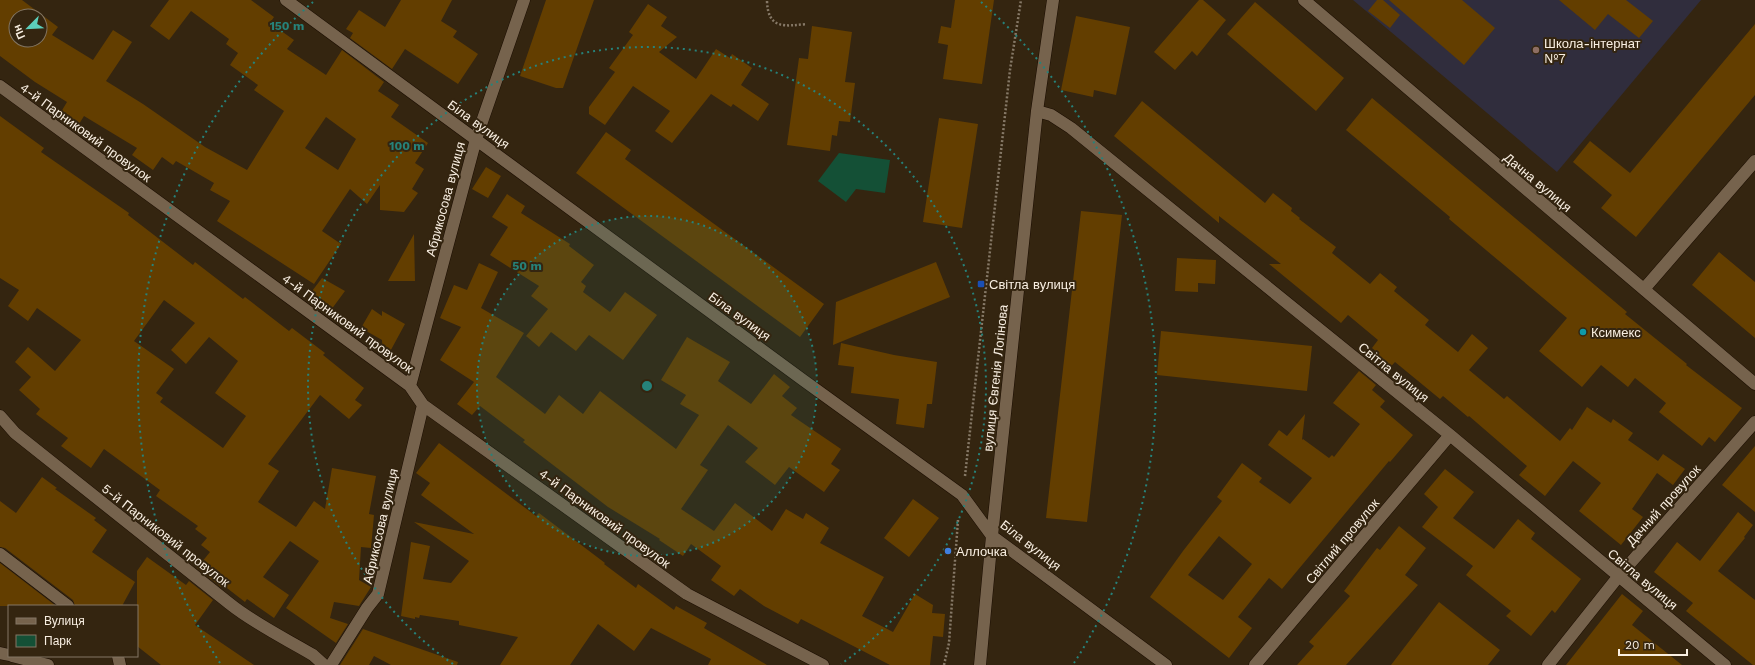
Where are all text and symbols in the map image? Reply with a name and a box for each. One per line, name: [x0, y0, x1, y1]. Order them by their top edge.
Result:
north arrow: [8, 8, 48, 48]
text: 150 m: [270, 19, 304, 33]
text: Пн: [10, 23, 28, 41]
place label: Школа-інтернат №7: [1544, 36, 1641, 66]
marker: Школа-інтернат №7: [1531, 45, 1541, 55]
street label: 4-й Парниковий провулок: [17, 80, 154, 185]
street label: Біла вулиця: [445, 97, 513, 152]
text: 100 m: [389, 139, 425, 153]
street label: Абрикосова вулиця: [423, 140, 468, 258]
street label: Дачна вулиця: [1501, 150, 1574, 215]
text: 50 m: [512, 259, 542, 273]
street label: 4-й Парниковий провулок: [279, 271, 416, 376]
place label: Світла вулиця: [989, 277, 1075, 292]
marker: Світла вулиця: [976, 279, 986, 289]
street label: Біла вулиця: [706, 289, 774, 344]
street label: вулиця Євгенія Логінова: [980, 303, 1011, 452]
place label: Ксимекс: [1591, 325, 1641, 340]
marker: Ксимекс: [1578, 327, 1588, 337]
street label: Світла вулиця: [1355, 339, 1432, 405]
centre of rings: [640, 379, 654, 393]
street label: Дачний провулок: [1623, 462, 1704, 549]
street label: 4-й Парниковий провулок: [536, 466, 673, 571]
street label: Абрикосова вулиця: [360, 467, 401, 585]
street label: 5-й Парниковий провулок: [99, 481, 233, 590]
street label: Світлий провулок: [1302, 496, 1383, 587]
street label: Біла вулиця: [997, 517, 1064, 574]
place label: Аллочка: [956, 544, 1008, 559]
marker: Аллочка: [943, 546, 953, 556]
street label: Світла вулиця: [1605, 546, 1681, 613]
legend: [8, 605, 138, 657]
text: Вулиця: [44, 614, 85, 628]
scale bar: [1619, 631, 1687, 657]
text: Парк: [44, 634, 72, 648]
text: 20 m: [1625, 638, 1655, 652]

